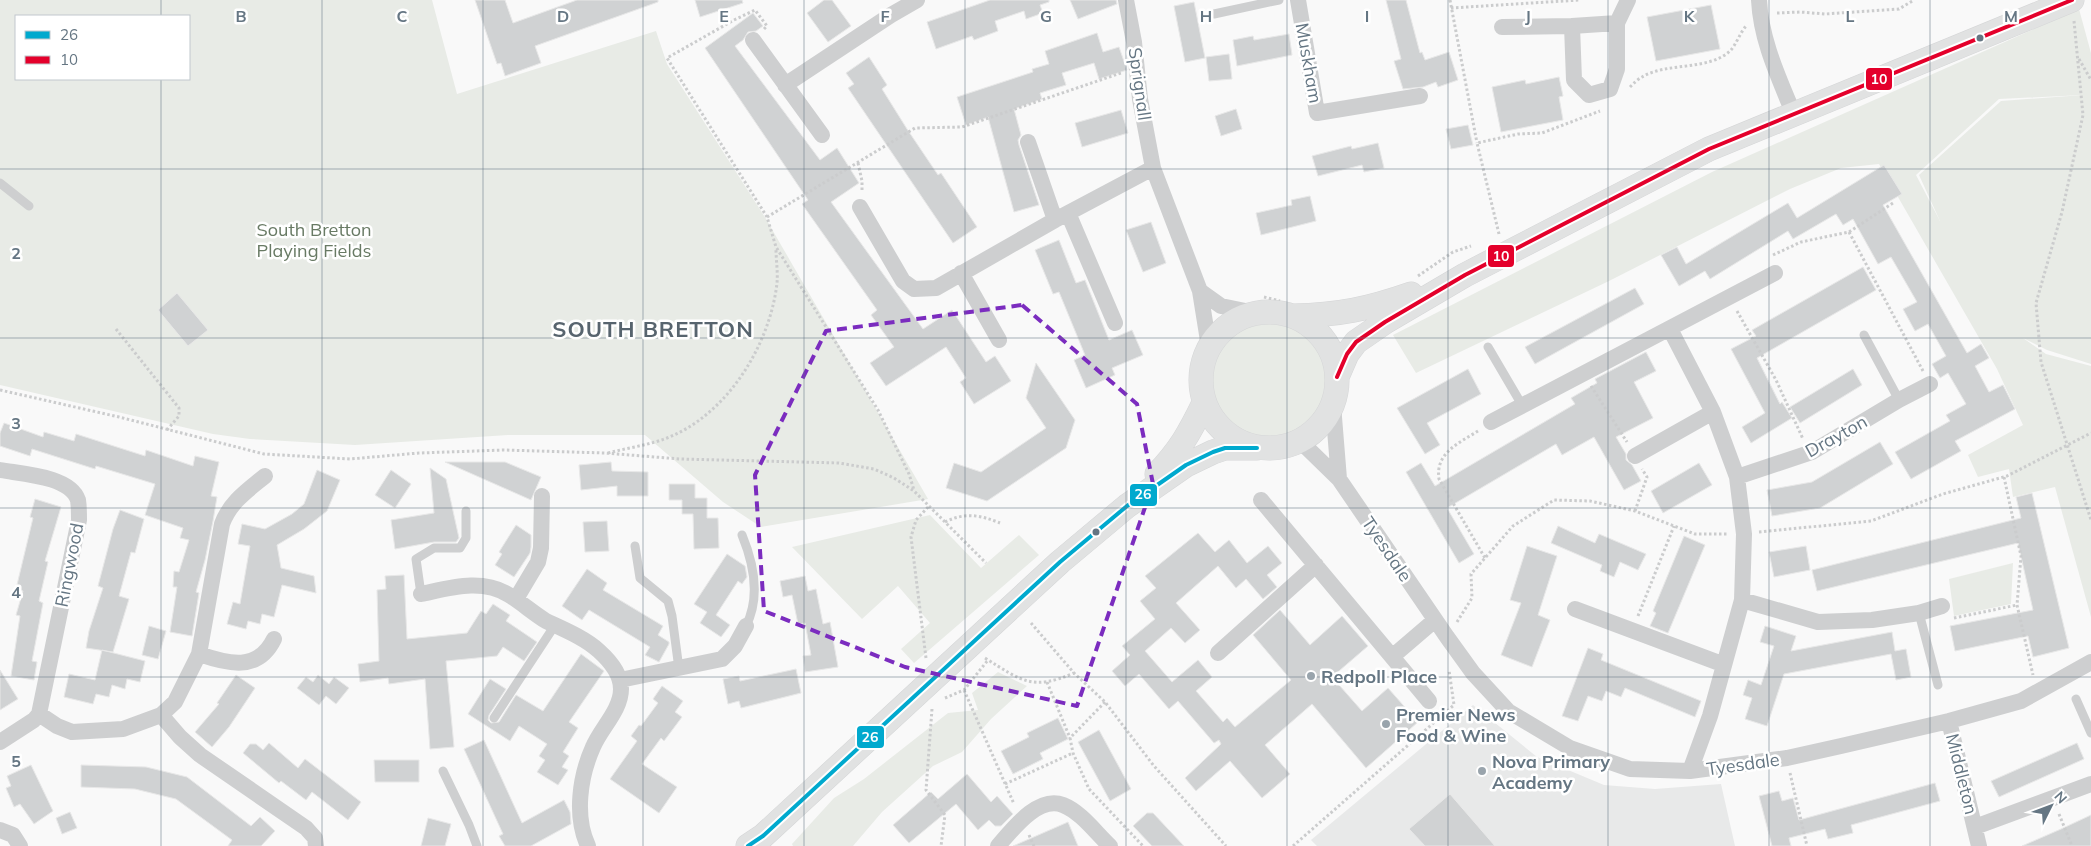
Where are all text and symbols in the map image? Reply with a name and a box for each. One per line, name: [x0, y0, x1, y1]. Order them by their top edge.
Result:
text: B: [235, 6, 247, 26]
text: C: [397, 6, 408, 26]
text: D: [557, 6, 569, 26]
text: E: [719, 6, 729, 26]
text: F: [880, 6, 890, 26]
text: G: [1040, 6, 1052, 26]
text: H: [1200, 6, 1212, 26]
text: I: [1365, 6, 1369, 26]
text: J: [1525, 6, 1531, 26]
text: K: [1684, 6, 1696, 26]
text: L: [1846, 6, 1855, 26]
text: M: [2004, 6, 2018, 26]
legend: [15, 15, 190, 80]
street label: Muskham: [1291, 21, 1327, 105]
text: 26: [60, 25, 78, 44]
unlabelled marker: [1975, 33, 1985, 43]
street label: Sprignall: [1123, 46, 1157, 122]
text: 10: [60, 50, 78, 69]
line badge: 10: [1865, 67, 1893, 91]
text: 10: [1871, 70, 1887, 88]
park label: South Bretton Playing Fields: [257, 218, 371, 262]
text: 2: [11, 243, 21, 263]
line badge: 10: [1487, 244, 1515, 268]
text: 10: [1493, 247, 1509, 265]
district label: SOUTH BRETTON: [552, 315, 754, 343]
street label: Drayton: [1801, 410, 1871, 462]
text: 3: [11, 413, 21, 433]
line badge: 26: [1129, 483, 1158, 507]
text: 26: [1135, 485, 1151, 503]
street label: Tyesdale: [1357, 512, 1417, 586]
street label: Ringwood: [50, 521, 88, 609]
unlabelled marker: [1091, 527, 1101, 537]
text: 4: [11, 582, 21, 602]
place label: Redpoll Place: [1321, 665, 1437, 688]
marker: Redpoll Place: [1305, 670, 1317, 682]
place label: Premier News Food & Wine: [1396, 703, 1515, 747]
marker: Premier News Food & Wine: [1380, 718, 1392, 730]
line badge: 26: [856, 725, 885, 749]
text: 26: [862, 728, 878, 746]
street label: Middleton: [1941, 731, 1983, 817]
street label: Tyesdale: [1705, 747, 1781, 781]
place label: Nova Primary Academy: [1492, 750, 1610, 794]
text: 5: [11, 751, 21, 771]
marker: Nova Primary Academy: [1476, 765, 1488, 777]
north arrow: [2026, 781, 2076, 831]
text: N: [2050, 787, 2071, 807]

